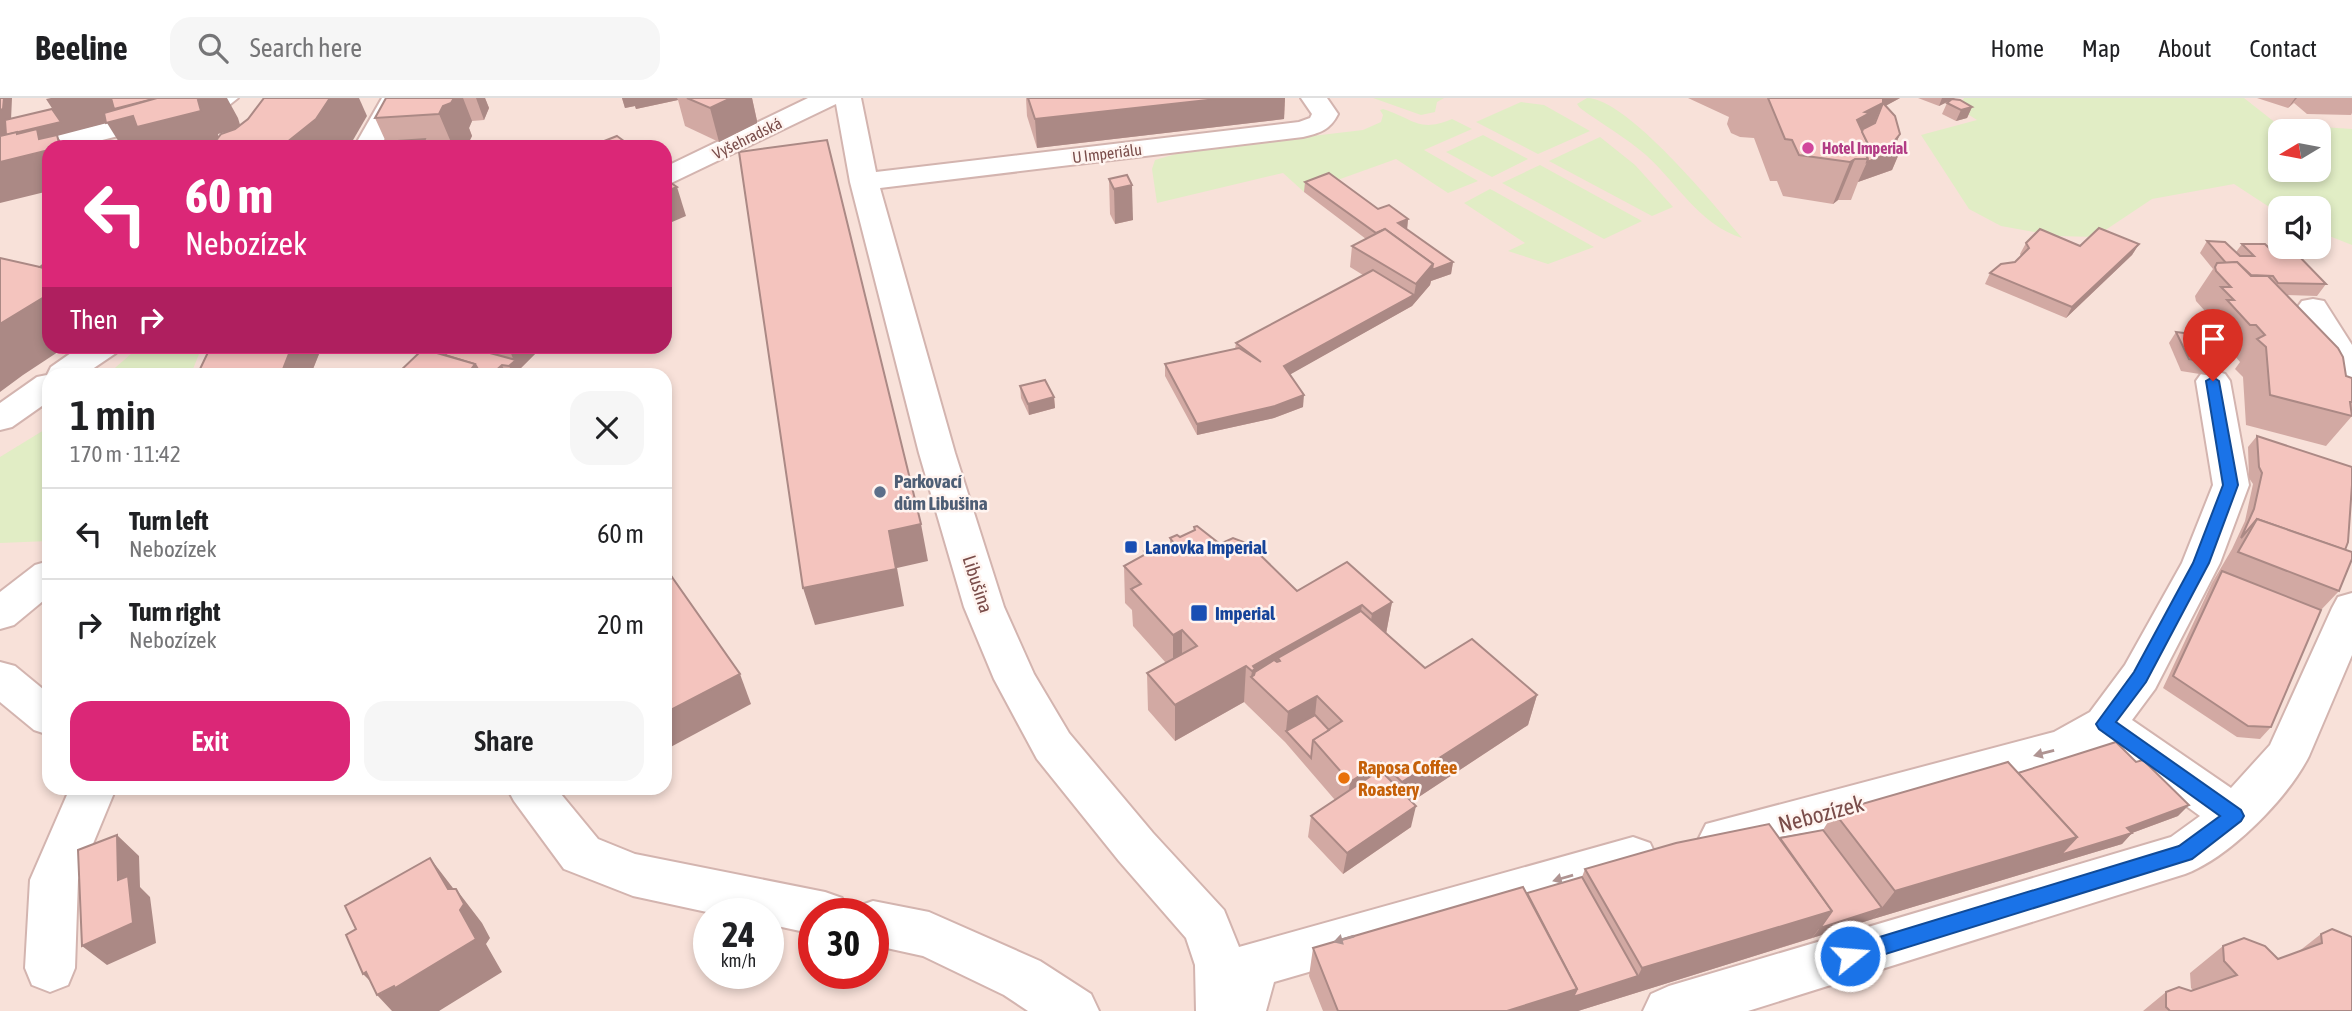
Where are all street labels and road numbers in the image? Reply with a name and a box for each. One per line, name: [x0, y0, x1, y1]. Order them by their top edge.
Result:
street label: Vyšehradská: [710, 114, 785, 163]
street label: U Imperiálu: [1071, 140, 1143, 167]
street label: Libušina: [958, 553, 998, 615]
street label: Nebozízek: [1775, 790, 1867, 838]

